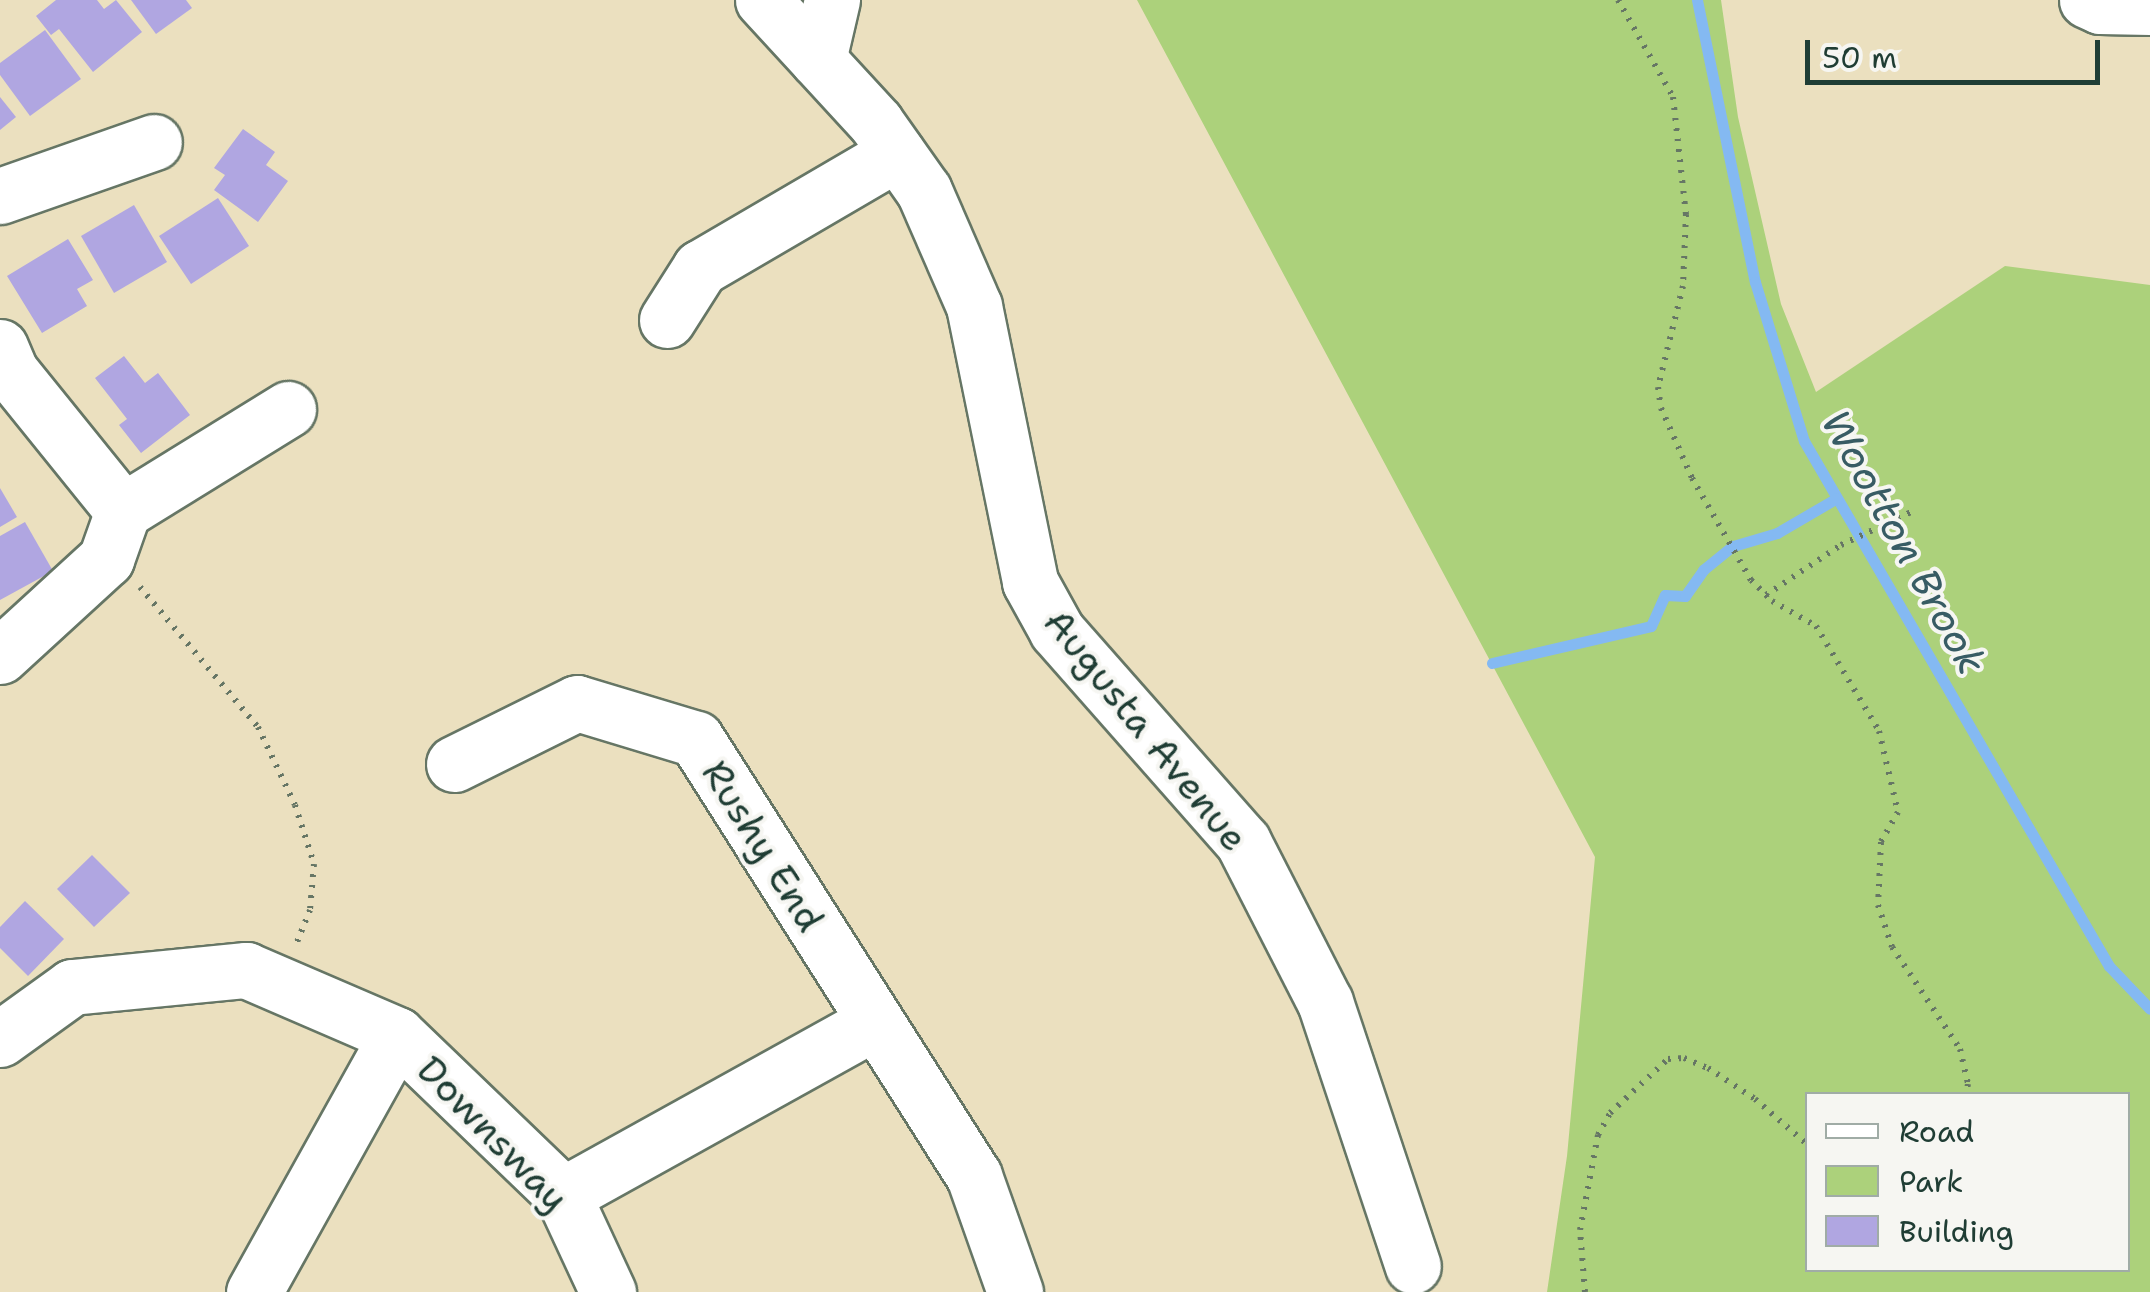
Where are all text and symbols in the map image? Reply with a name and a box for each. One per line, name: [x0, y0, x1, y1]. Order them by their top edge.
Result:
scale bar: [1810, 20, 2105, 82]
text: 50 m: [1822, 37, 1897, 78]
water label: Wootton Brook: [1812, 402, 1996, 682]
street label: Augusta Avenue: [1034, 600, 1258, 860]
street label: Rushy End: [693, 752, 833, 940]
street label: Downsway: [408, 1047, 578, 1221]
legend: [1805, 1092, 2130, 1272]
text: Road: [1899, 1111, 1974, 1152]
text: Park: [1899, 1161, 1963, 1202]
text: Building: [1899, 1211, 2014, 1252]

